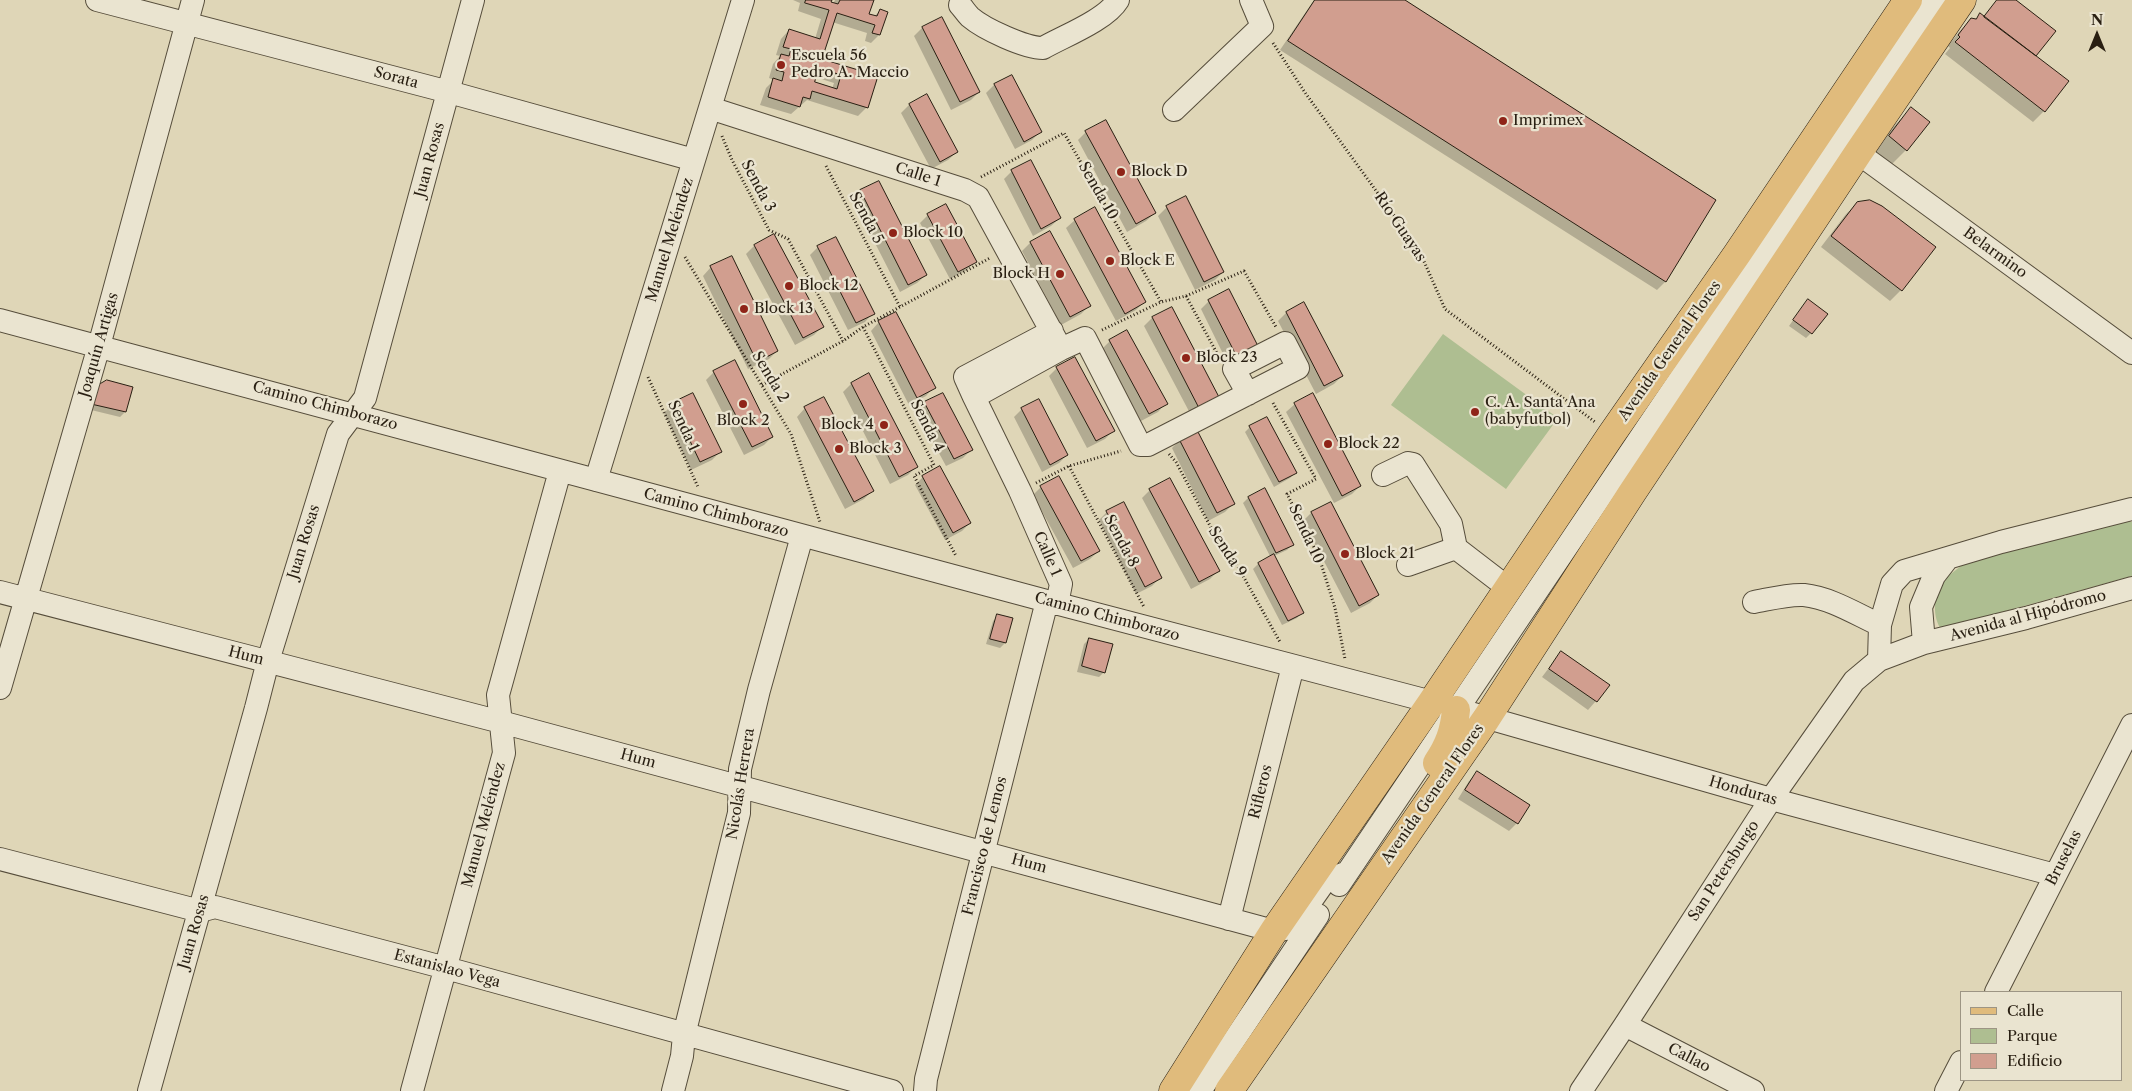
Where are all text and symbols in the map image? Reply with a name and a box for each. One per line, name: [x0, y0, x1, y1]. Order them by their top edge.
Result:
north arrow: [2072, 10, 2122, 60]
text: N: [2091, 11, 2103, 29]
place label: Escuela 56 Pedro A. Maccio: [791, 47, 909, 82]
marker: Escuela 56 Pedro A. Maccio: [775, 59, 787, 71]
street label: Sorata: [372, 63, 420, 93]
place label: Imprimex: [1513, 112, 1583, 130]
marker: Imprimex: [1497, 115, 1509, 127]
street label: Juan Rosas: [411, 121, 449, 199]
street label: Senda 3: [737, 157, 779, 215]
street label: Calle 1: [893, 159, 943, 191]
street label: Senda 10: [1074, 159, 1122, 223]
place label: Block D: [1131, 163, 1188, 181]
marker: Block D: [1115, 166, 1127, 178]
street label: Manuel Meléndez: [643, 176, 697, 304]
street label: Senda 5: [845, 189, 887, 247]
street label: Río Guayas: [1370, 189, 1430, 265]
place label: Block 10: [903, 224, 963, 242]
street label: Belarmino: [1960, 224, 2030, 282]
marker: Block 10: [887, 227, 899, 239]
place label: Block E: [1120, 252, 1175, 270]
marker: Block E: [1104, 255, 1116, 267]
place label: Block H: [993, 265, 1050, 283]
marker: Block H: [1054, 268, 1066, 280]
place label: Block 12: [799, 277, 859, 295]
street label: Avenida General Flores: [1615, 278, 1725, 424]
marker: Block 12: [783, 280, 795, 292]
street label: Joaquín Artigas: [75, 291, 123, 399]
place label: Block 13: [754, 300, 813, 318]
marker: Block 13: [738, 303, 750, 315]
street label: Senda 2: [748, 348, 792, 406]
place label: Block 23: [1196, 349, 1257, 367]
marker: Block 23: [1180, 352, 1192, 364]
street label: Camino Chimborazo: [251, 378, 399, 434]
place label: C. A. Santa Ana (babyfutbol): [1485, 394, 1595, 429]
street label: Senda 4: [906, 397, 948, 455]
street label: Senda 1: [663, 398, 703, 454]
marker: Block 2: [737, 398, 749, 410]
marker: C. A. Santa Ana (babyfutbol): [1469, 406, 1481, 418]
place label: Block 2: [716, 412, 770, 430]
place label: Block 4: [821, 416, 874, 434]
marker: Block 4: [878, 419, 890, 431]
place label: Block 22: [1338, 435, 1400, 453]
marker: Block 22: [1322, 438, 1334, 450]
place label: Block 3: [849, 440, 902, 458]
marker: Block 3: [833, 443, 845, 455]
street label: Camino Chimborazo: [642, 485, 790, 541]
street label: Senda 10: [1284, 501, 1328, 567]
street label: Juan Rosas: [284, 503, 324, 581]
street label: Senda 8: [1100, 512, 1142, 570]
street label: Senda 9: [1204, 523, 1250, 581]
street label: Calle 1: [1029, 529, 1065, 579]
place label: Block 21: [1355, 545, 1415, 563]
marker: Block 21: [1339, 548, 1351, 560]
street label: Avenida al Hipódromo: [1948, 586, 2108, 646]
street label: Camino Chimborazo: [1033, 589, 1181, 645]
street label: Hum: [226, 643, 266, 669]
street label: Avenida General Flores: [1378, 721, 1488, 867]
street label: Nicolás Herrera: [723, 727, 759, 841]
street label: Hum: [618, 746, 658, 772]
street label: Manuel Meléndez: [459, 760, 509, 890]
street label: Rifleros: [1246, 763, 1276, 821]
street label: Honduras: [1707, 773, 1779, 809]
street label: Francisco de Lemos: [959, 775, 1011, 917]
street label: San Petersburgo: [1685, 817, 1763, 925]
street label: Bruselas: [2042, 827, 2086, 889]
street label: Hum: [1009, 851, 1049, 877]
street label: Juan Rosas: [175, 893, 213, 971]
street label: Estanislao Vega: [392, 946, 502, 992]
legend: [1960, 991, 2122, 1081]
text: Calle: [2007, 1001, 2044, 1020]
text: Parque: [2007, 1026, 2057, 1045]
street label: Callao: [1665, 1040, 1713, 1076]
text: Edificio: [2007, 1051, 2062, 1070]

